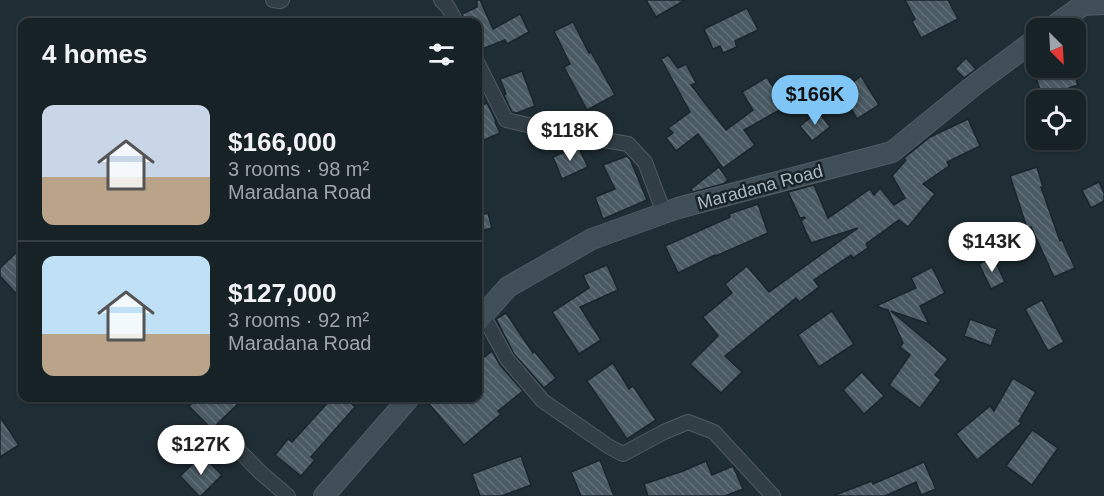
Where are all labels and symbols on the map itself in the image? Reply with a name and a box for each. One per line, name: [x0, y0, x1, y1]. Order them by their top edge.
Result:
north arrow: [1026, 18, 1086, 78]
pin: $166K: [773, 75, 857, 126]
pin: $118K: [528, 111, 612, 162]
street label: Maradana Road: [695, 161, 825, 213]
pin: $143K: [950, 222, 1034, 273]
pin: $127K: [159, 425, 243, 476]

